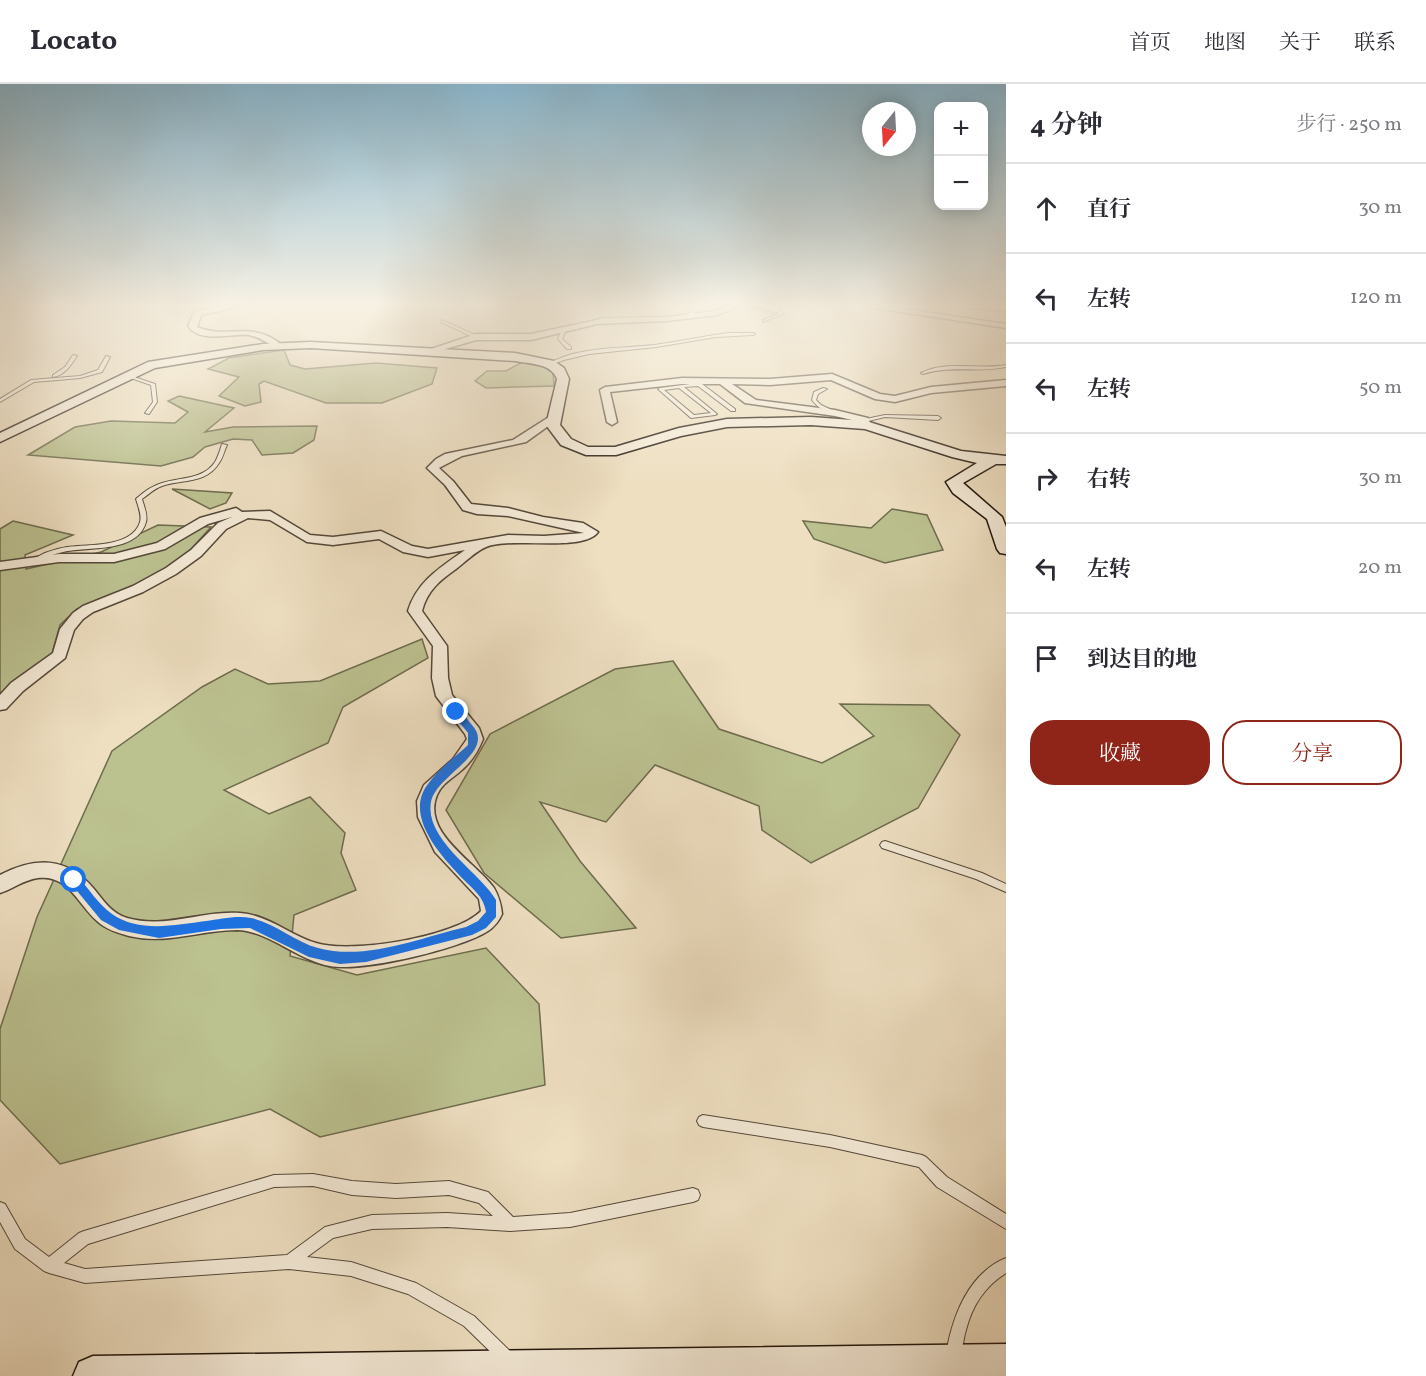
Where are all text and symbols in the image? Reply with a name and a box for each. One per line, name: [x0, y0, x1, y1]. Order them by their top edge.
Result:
text: Locato: [30, 22, 117, 61]
text: 首页: [1129, 29, 1171, 58]
text: 地图: [1204, 29, 1246, 58]
text: 关于: [1279, 29, 1321, 58]
text: 联系: [1354, 29, 1396, 58]
north arrow: [862, 102, 916, 156]
map controls: [934, 102, 988, 210]
button: +: [934, 102, 988, 156]
text: 4 分钟: [1030, 108, 1103, 144]
text: 步行 · 250 m: [1296, 111, 1402, 139]
button: −: [934, 156, 988, 210]
icon: ahead: [1030, 192, 1063, 225]
text: 30 m: [1358, 194, 1402, 222]
text: 直行: [1087, 195, 1131, 226]
icon: left: [1030, 282, 1063, 315]
text: 120 m: [1350, 284, 1402, 312]
text: 左转: [1087, 285, 1131, 316]
icon: left: [1030, 372, 1063, 405]
text: 50 m: [1359, 374, 1402, 402]
text: 左转: [1087, 375, 1131, 406]
icon: right: [1030, 462, 1063, 495]
text: 30 m: [1358, 464, 1402, 492]
text: 右转: [1087, 465, 1131, 496]
icon: left: [1030, 552, 1063, 585]
text: 20 m: [1358, 554, 1402, 582]
text: 左转: [1087, 555, 1131, 586]
icon: arrive: [1030, 642, 1063, 675]
text: 到达目的地: [1087, 645, 1197, 676]
route end: [442, 698, 468, 724]
button: 收藏: [1030, 720, 1210, 785]
button: 分享: [1222, 720, 1402, 785]
route start: [60, 866, 86, 892]

